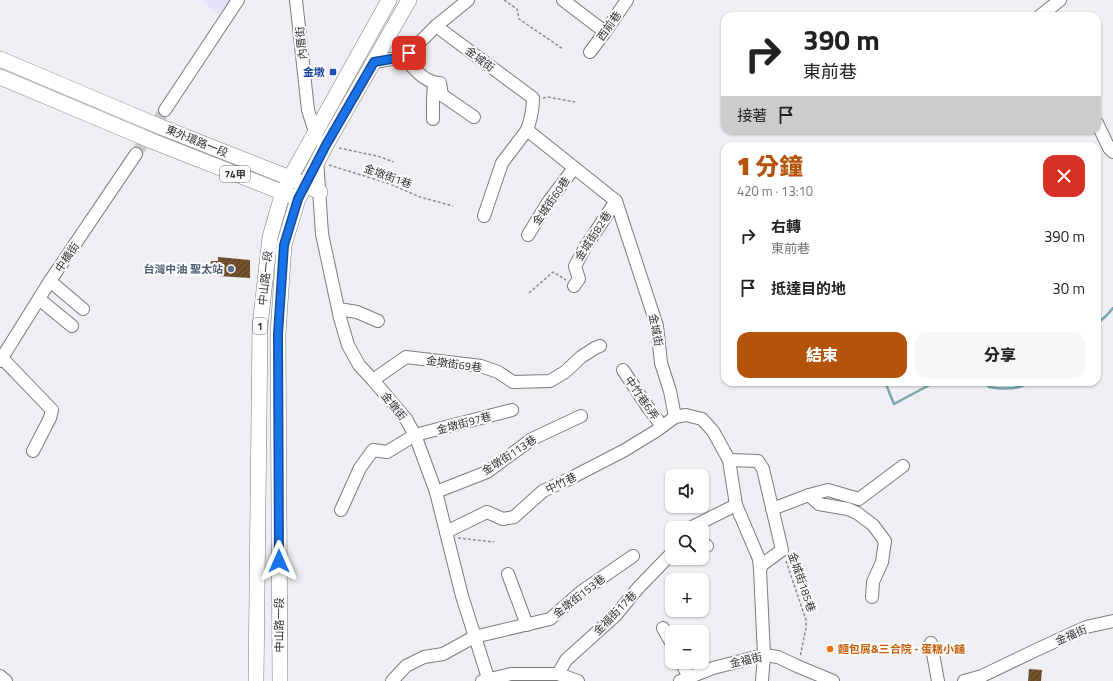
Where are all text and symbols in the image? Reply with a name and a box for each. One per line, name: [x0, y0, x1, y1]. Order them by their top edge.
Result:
street label: 西前巷: [593, 8, 625, 44]
text: 390 m: [803, 18, 880, 61]
street label: 內厝街: [291, 26, 311, 60]
icon: right: [737, 28, 789, 80]
pin: [392, 36, 426, 70]
icon: arrive: [398, 42, 420, 64]
street label: 金城街: [462, 43, 498, 75]
text: 東前巷: [803, 58, 857, 85]
place label: 金墩: [303, 64, 325, 80]
marker: 金墩: [328, 67, 338, 77]
text: 接著: [737, 104, 767, 127]
icon: arrive: [775, 104, 797, 126]
street label: 東外環路一段: [163, 121, 231, 161]
text: 1 分鐘: [737, 148, 803, 184]
button: close: [1043, 155, 1085, 197]
street label: 金墩街1巷: [362, 160, 414, 192]
road number: 74甲: [220, 166, 250, 182]
street label: 金城街60巷: [528, 173, 574, 229]
text: 420 m · 13:10: [737, 181, 813, 201]
street label: 金城街82巷: [571, 208, 615, 264]
text: 右轉: [771, 215, 801, 238]
icon: right: [737, 225, 759, 247]
text: 390 m: [1044, 225, 1085, 248]
text: 東前巷: [771, 238, 810, 258]
street label: 中橋街: [51, 239, 83, 275]
street label: 中山路一段: [254, 250, 276, 306]
place label: 台灣中油 聖太站: [144, 261, 223, 277]
marker: 台灣中油 聖太站: [226, 264, 236, 274]
icon: arrive: [737, 277, 759, 299]
text: 抵達目的地: [771, 277, 846, 300]
text: 30 m: [1052, 277, 1085, 300]
street label: 金城街: [645, 312, 667, 348]
road number: 1: [253, 318, 267, 334]
button: 結束: [737, 332, 907, 378]
button: 分享: [915, 332, 1085, 378]
street label: 金墩街69巷: [425, 352, 483, 376]
street label: 中竹巷6弄: [621, 373, 663, 423]
street label: 金墩街: [377, 388, 411, 424]
street label: 金墩街97巷: [435, 408, 493, 438]
street label: 金墩街113巷: [478, 431, 540, 479]
street label: 中竹巷: [543, 469, 579, 497]
map controls: [665, 469, 709, 669]
button: sound: [665, 469, 709, 513]
button: search: [665, 521, 709, 565]
position arrow: [258, 540, 300, 582]
street label: 金城街185巷: [784, 550, 820, 614]
street label: 金墩街153巷: [549, 570, 609, 622]
button: +: [665, 573, 709, 617]
street label: 金福街17巷: [590, 587, 640, 639]
street label: 中山路一段: [271, 598, 287, 653]
street label: 金福街: [1053, 621, 1089, 649]
button: −: [665, 625, 709, 669]
place label: 麵包屑&三合院 - 蛋糕小舖: [837, 641, 965, 657]
marker: 麵包屑&三合院 - 蛋糕小舖: [825, 644, 835, 654]
street label: 金福街: [728, 648, 764, 672]

